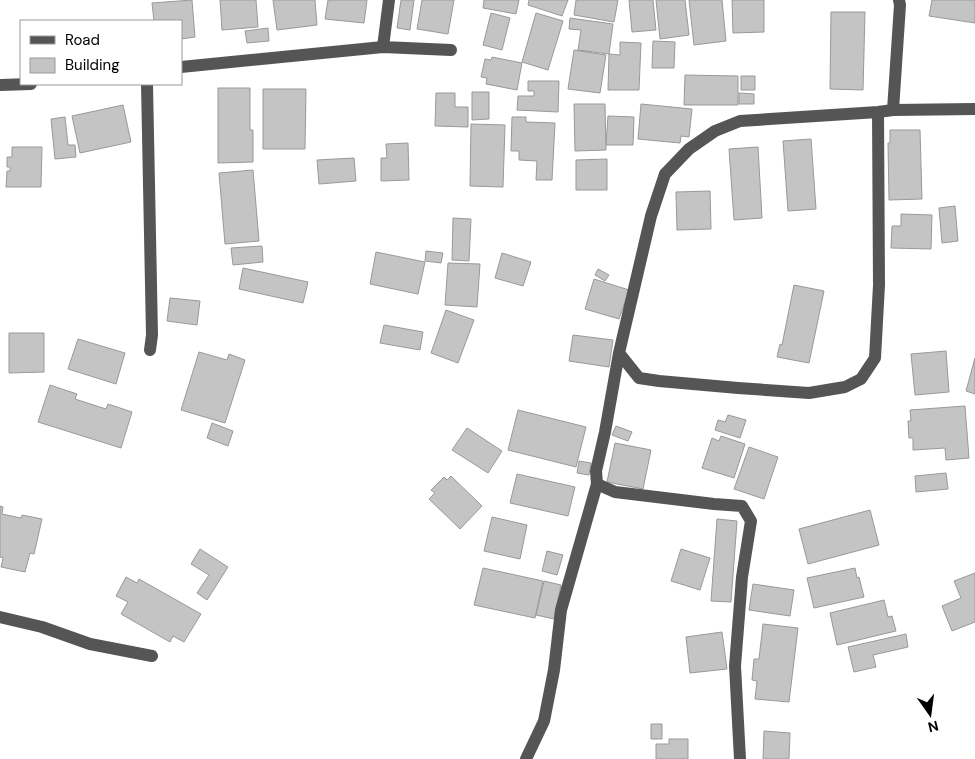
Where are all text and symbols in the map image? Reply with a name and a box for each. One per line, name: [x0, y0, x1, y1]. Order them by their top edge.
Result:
legend: [20, 20, 182, 85]
text: Road: [65, 30, 100, 50]
text: Building: [65, 55, 120, 75]
north arrow: [905, 689, 955, 739]
text: N: [926, 717, 940, 737]

